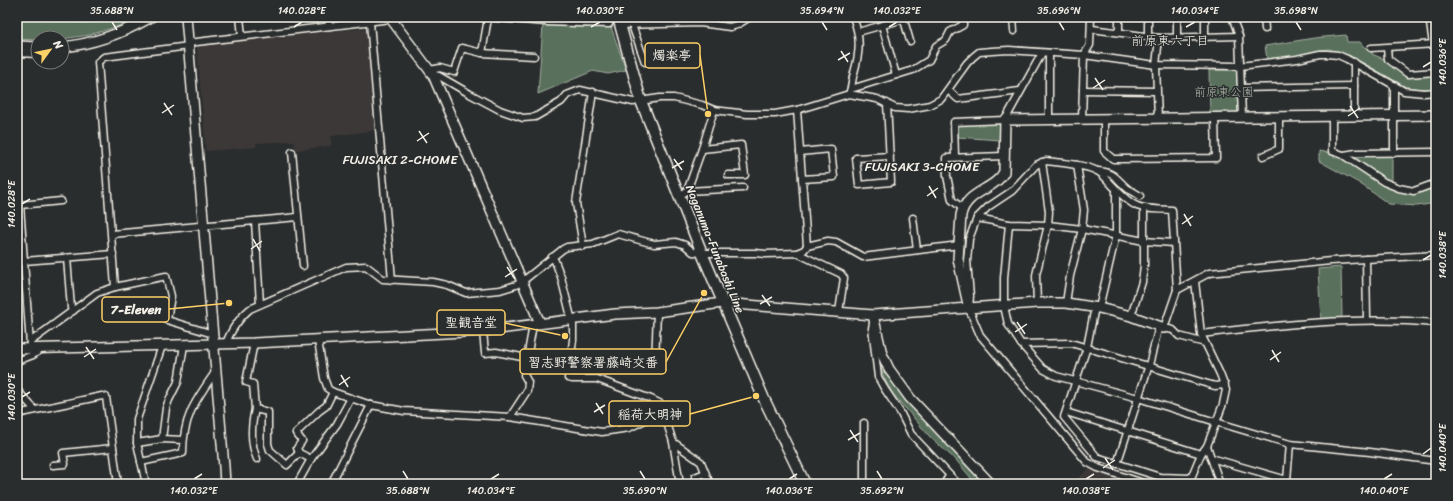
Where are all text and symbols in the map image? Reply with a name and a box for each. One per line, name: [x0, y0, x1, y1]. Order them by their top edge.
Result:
text: 35.688°N: [90, 2, 134, 20]
text: 140.028°E: [278, 2, 327, 20]
text: 140.030°E: [576, 2, 625, 20]
text: 35.694°N: [800, 2, 844, 20]
text: 140.032°E: [873, 2, 922, 20]
text: 35.696°N: [1037, 2, 1081, 20]
text: 140.034°E: [1171, 2, 1220, 20]
text: 35.698°N: [1274, 2, 1318, 20]
district label: 前原東六丁目: [1131, 29, 1209, 52]
north arrow: [30, 30, 70, 70]
text: N: [47, 36, 68, 54]
text: 140.036°E: [1434, 37, 1452, 86]
callout: 燭楽亭: [645, 43, 700, 68]
text: 燭楽亭: [652, 44, 692, 67]
park label: 前原東公園: [1194, 81, 1254, 103]
district label: FUJISAKI 2-CHOME: [343, 148, 458, 171]
district label: FUJISAKI 3-CHOME: [865, 155, 980, 178]
text: 140.028°E: [3, 179, 21, 228]
street label: Naganuma-Funabashi Line: [679, 181, 751, 317]
text: 140.038°E: [1434, 230, 1452, 279]
callout: 7-Eleven: [102, 297, 169, 322]
text: 7-Eleven: [111, 298, 162, 321]
callout: 聖観音堂: [437, 310, 505, 335]
text: 聖観音堂: [445, 311, 497, 334]
callout: 習志野警察署藤崎交番: [520, 349, 666, 374]
text: 習志野警察署藤崎交番: [528, 351, 658, 374]
text: 140.030°E: [3, 372, 21, 421]
callout: 稲荷大明神: [609, 401, 690, 426]
text: 稲荷大明神: [617, 403, 683, 426]
text: 140.040°E: [1434, 422, 1452, 472]
text: 140.032°E: [170, 482, 219, 500]
text: 35.688°N: [386, 482, 430, 500]
text: 140.034°E: [467, 482, 516, 500]
text: 35.690°N: [623, 482, 667, 500]
text: 140.036°E: [765, 482, 814, 500]
text: 35.692°N: [860, 482, 904, 500]
text: 140.038°E: [1062, 482, 1111, 500]
text: 140.040°E: [1360, 482, 1410, 500]

